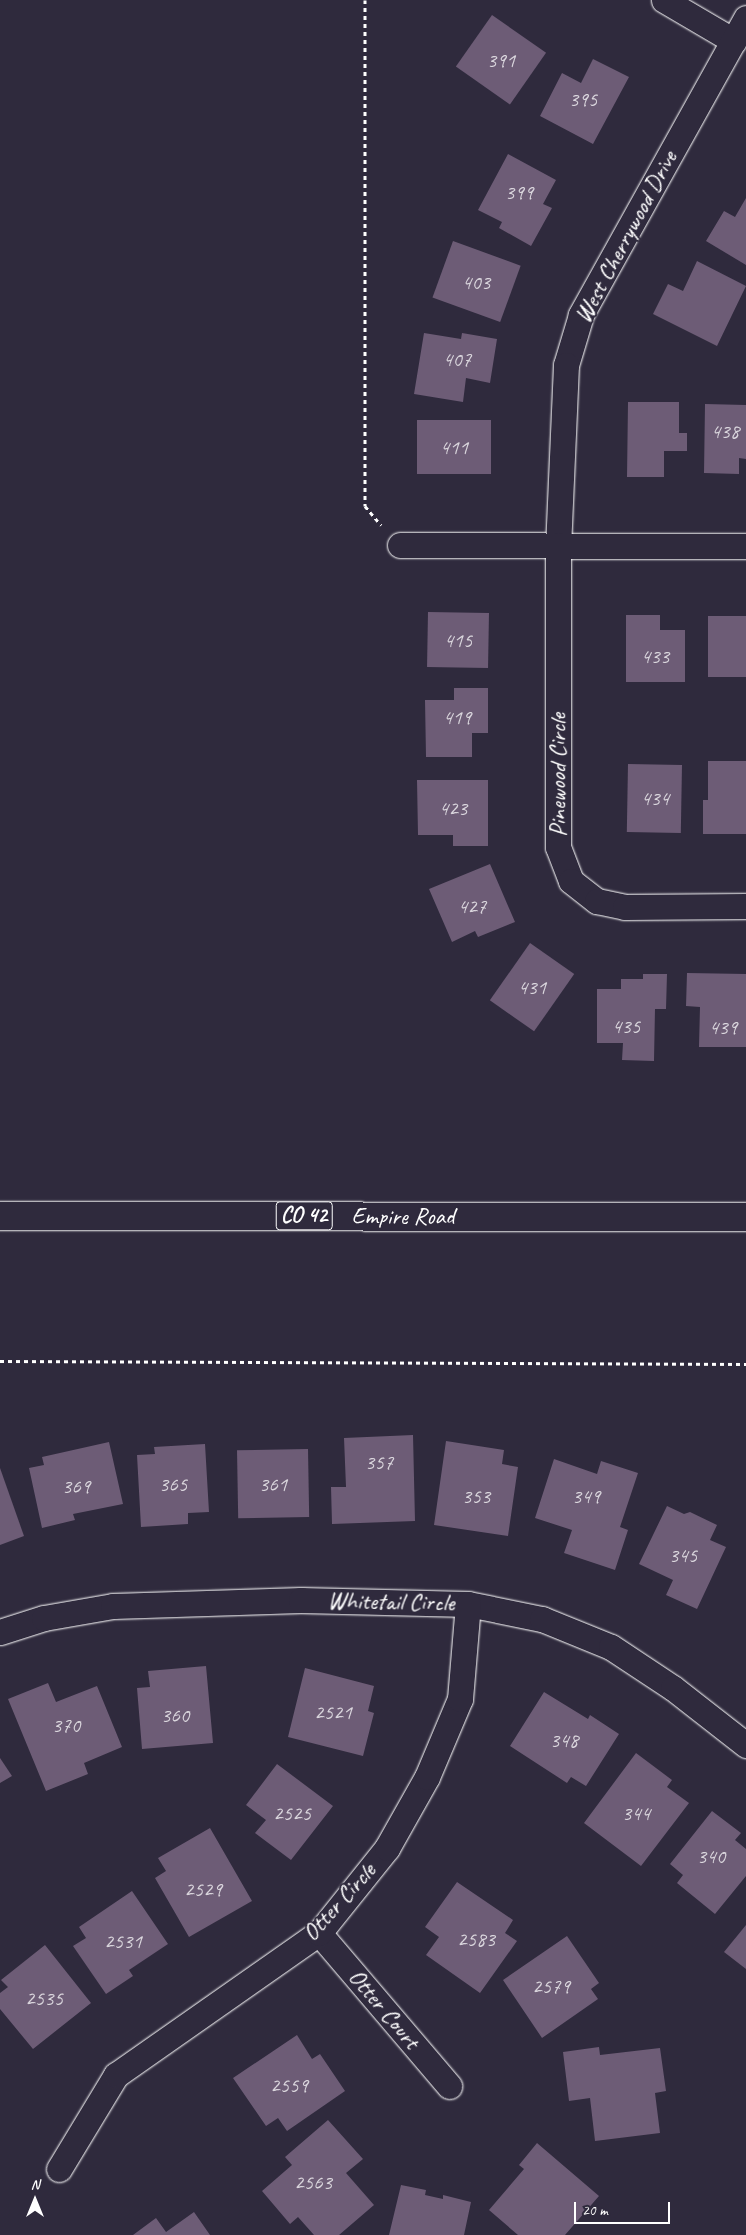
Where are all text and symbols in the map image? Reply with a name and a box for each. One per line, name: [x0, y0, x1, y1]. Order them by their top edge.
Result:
house number: 391: [487, 47, 515, 73]
house number: 395: [569, 86, 597, 112]
street label: West Cherrywood Drive: [569, 146, 683, 328]
house number: 399: [505, 179, 533, 205]
house number: 403: [462, 269, 490, 295]
house number: 407: [443, 346, 471, 372]
house number: 438: [711, 418, 739, 444]
house number: 411: [440, 434, 468, 460]
house number: 415: [444, 627, 472, 653]
house number: 433: [641, 643, 669, 669]
house number: 419: [443, 704, 471, 730]
street label: Pinewood Circle: [544, 713, 572, 837]
house number: 434: [641, 785, 669, 811]
house number: 423: [439, 795, 467, 821]
house number: 427: [458, 893, 486, 919]
house number: 431: [518, 974, 546, 1000]
house number: 435: [612, 1013, 640, 1039]
house number: 439: [709, 1014, 737, 1040]
road number: CO 42: [275, 1196, 333, 1236]
street label: Empire Road: [352, 1203, 454, 1231]
house number: 357: [365, 1449, 393, 1475]
house number: 365: [159, 1471, 187, 1497]
house number: 361: [259, 1471, 287, 1497]
house number: 369: [62, 1473, 90, 1499]
house number: 353: [462, 1483, 490, 1509]
house number: 349: [572, 1483, 600, 1509]
house number: 345: [669, 1542, 697, 1568]
street label: Whitetail Circle: [328, 1587, 454, 1617]
house number: 2521: [314, 1699, 352, 1725]
house number: 360: [161, 1702, 189, 1728]
house number: 370: [52, 1712, 80, 1738]
house number: 348: [550, 1727, 578, 1753]
house number: 2525: [273, 1800, 311, 1826]
house number: 344: [622, 1800, 650, 1826]
house number: 340: [697, 1843, 725, 1869]
street label: Otter Circle: [296, 1857, 382, 1947]
house number: 2529: [184, 1876, 222, 1902]
house number: 2583: [457, 1926, 495, 1952]
house number: 2531: [104, 1928, 142, 1954]
street label: Otter Court: [342, 1963, 426, 2055]
house number: 2579: [532, 1973, 570, 1999]
house number: 2535: [25, 1985, 63, 2011]
house number: 2559: [270, 2072, 308, 2098]
house number: 2563: [294, 2169, 332, 2195]
north arrow: [10, 2175, 60, 2225]
text: N: [31, 2176, 39, 2193]
scale bar: [576, 2192, 672, 2224]
text: 20 m: [582, 2201, 608, 2220]

